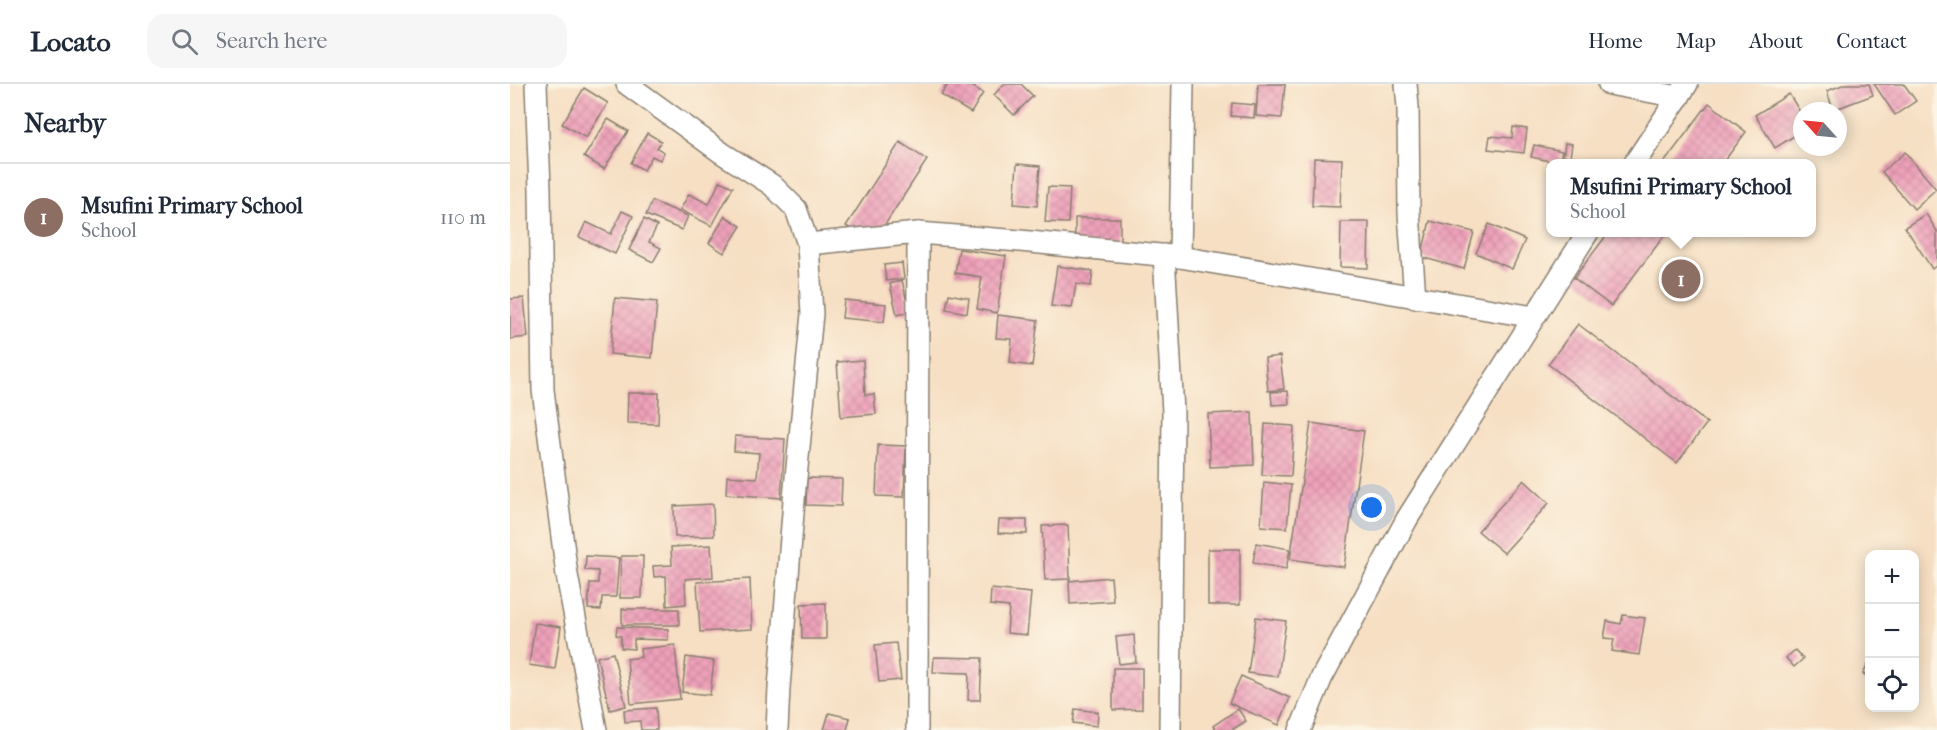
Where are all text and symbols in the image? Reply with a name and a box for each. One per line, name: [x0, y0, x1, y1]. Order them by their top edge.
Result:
search box: [147, 14, 567, 68]
text: Locato: [30, 25, 111, 58]
icon: search: [168, 25, 201, 58]
text: Search here: [216, 28, 327, 54]
text: Home: [1588, 29, 1643, 53]
text: Map: [1676, 29, 1716, 53]
text: About: [1749, 29, 1803, 53]
text: Contact: [1836, 29, 1907, 53]
north arrow: [1793, 102, 1847, 156]
text: Nearby: [24, 108, 106, 139]
popup: [1546, 159, 1816, 237]
text: Msufini Primary School: [1570, 174, 1792, 200]
text: Msufini Primary School: [81, 193, 303, 219]
text: School: [1570, 200, 1626, 223]
text: 1: [40, 206, 47, 229]
text: 110 m: [440, 206, 486, 229]
text: School: [81, 219, 137, 242]
pin: 1: [1662, 256, 1700, 302]
your location: [1357, 493, 1386, 522]
map controls: [1865, 550, 1919, 712]
button: +: [1865, 550, 1919, 604]
button: −: [1865, 604, 1919, 658]
button: locate: [1865, 658, 1919, 712]

